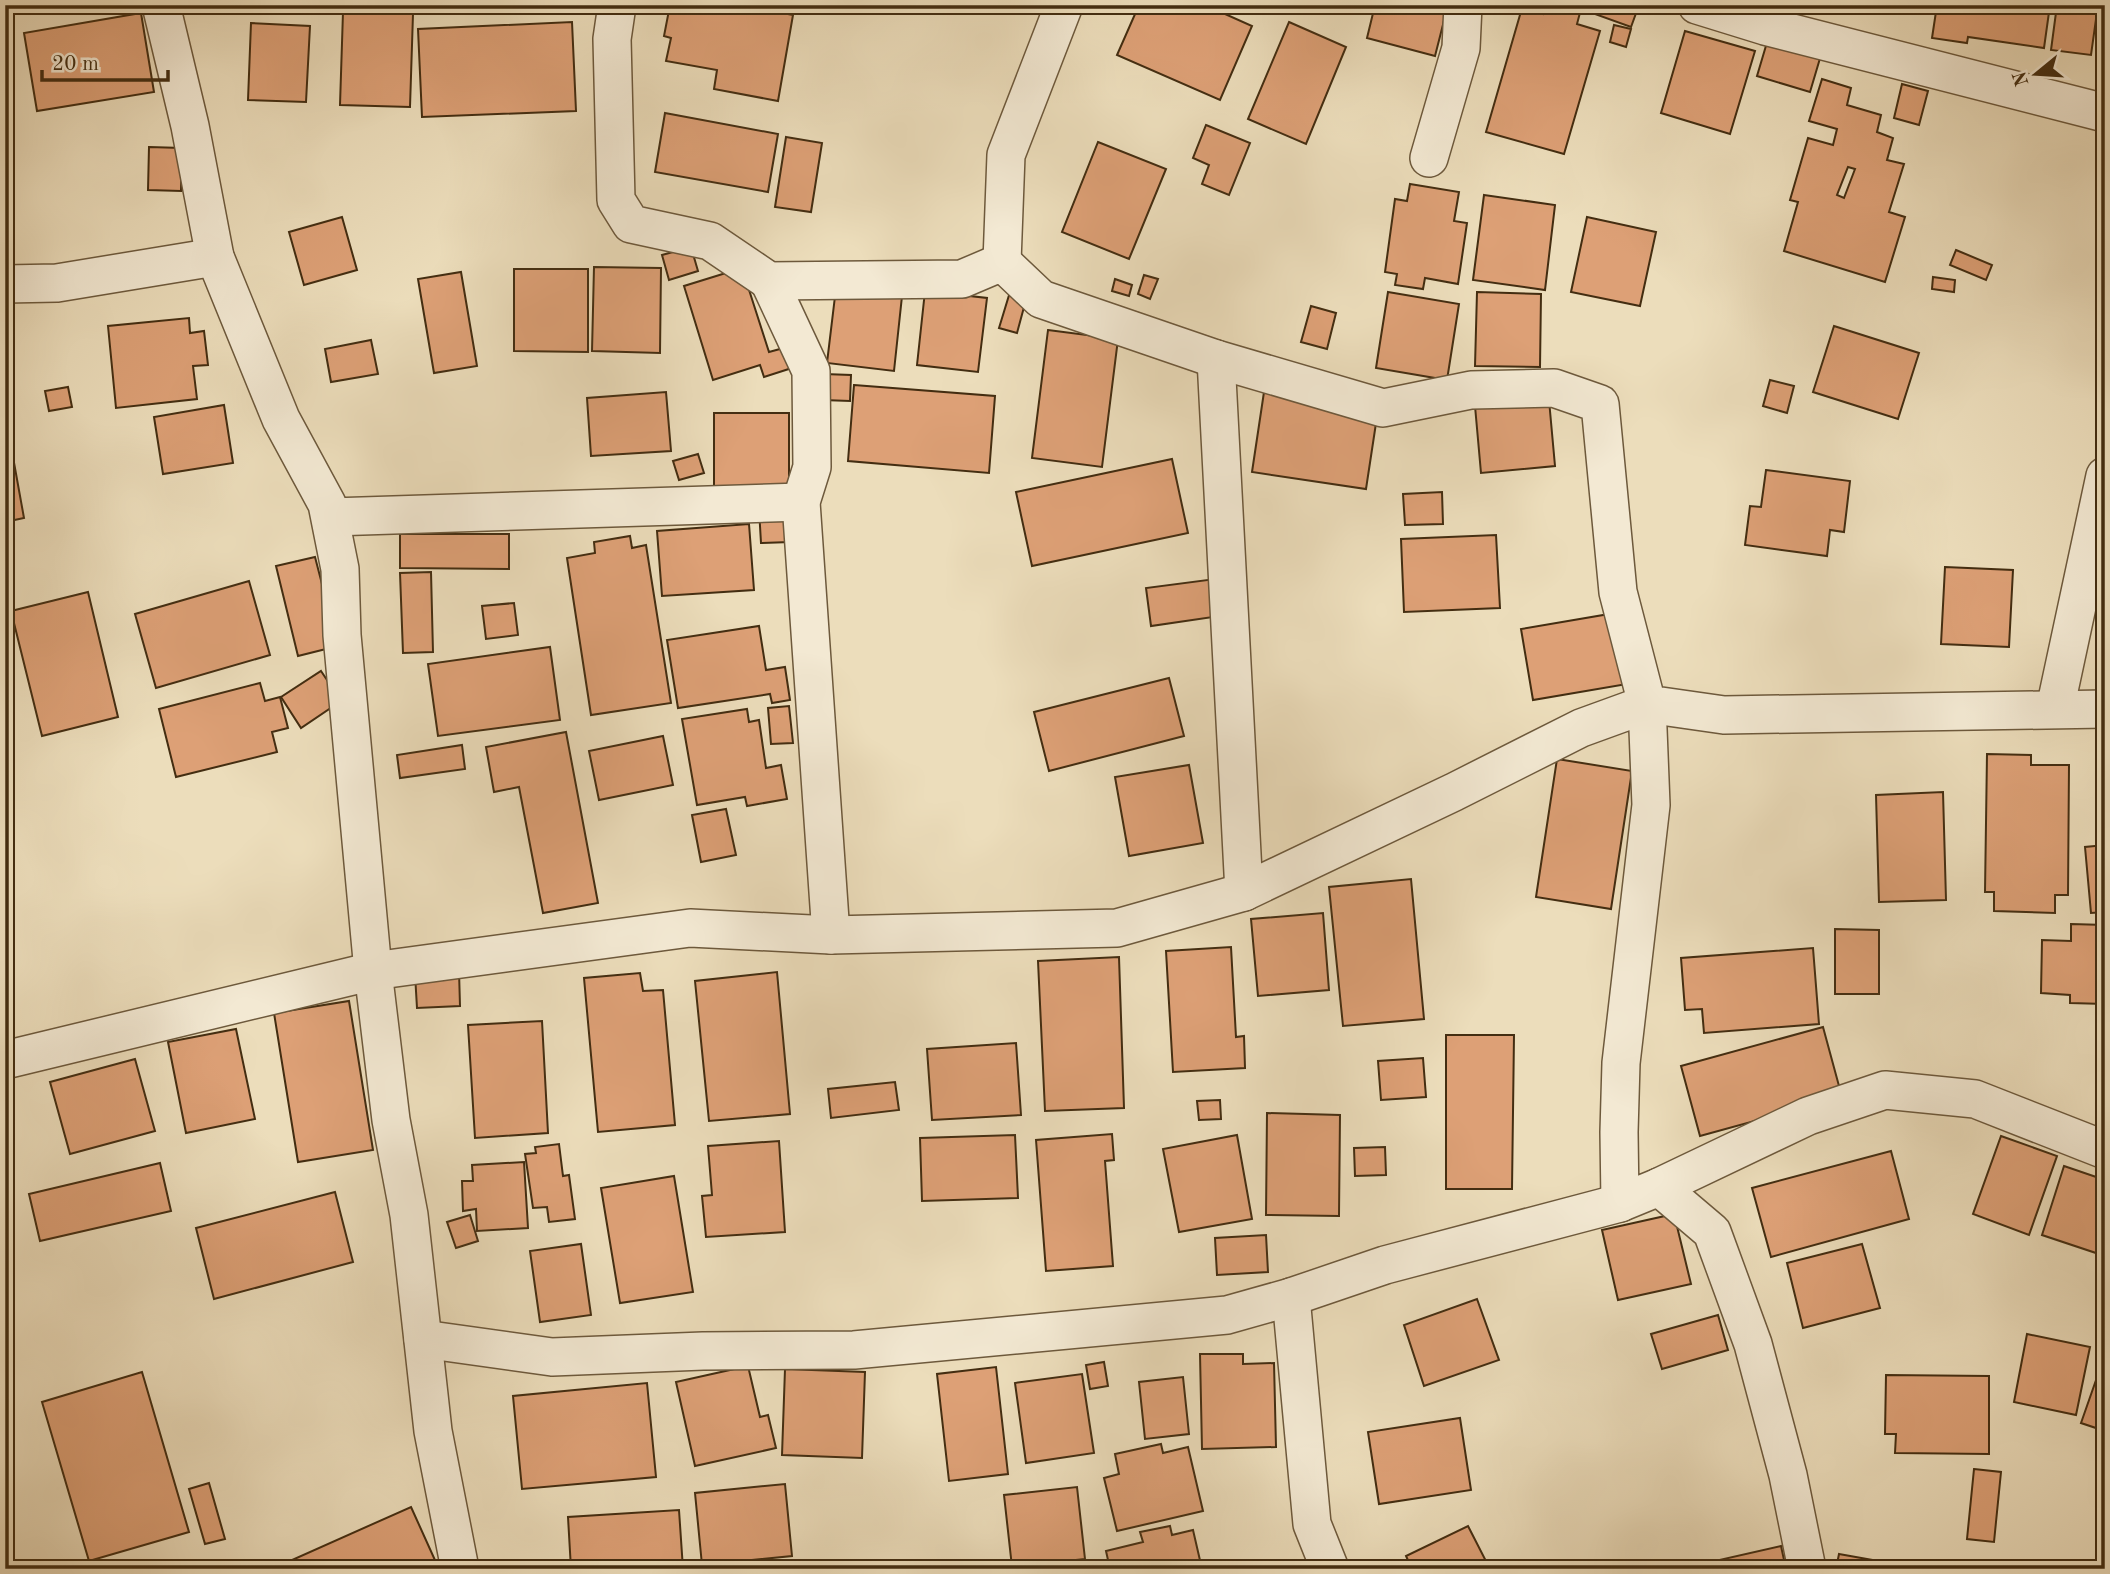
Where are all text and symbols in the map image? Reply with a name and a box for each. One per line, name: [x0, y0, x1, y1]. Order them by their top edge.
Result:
scale bar: [42, 38, 168, 82]
north arrow: [2002, 38, 2072, 108]
text: 20 m: [52, 54, 99, 75]
text: N: [2011, 68, 2033, 88]

